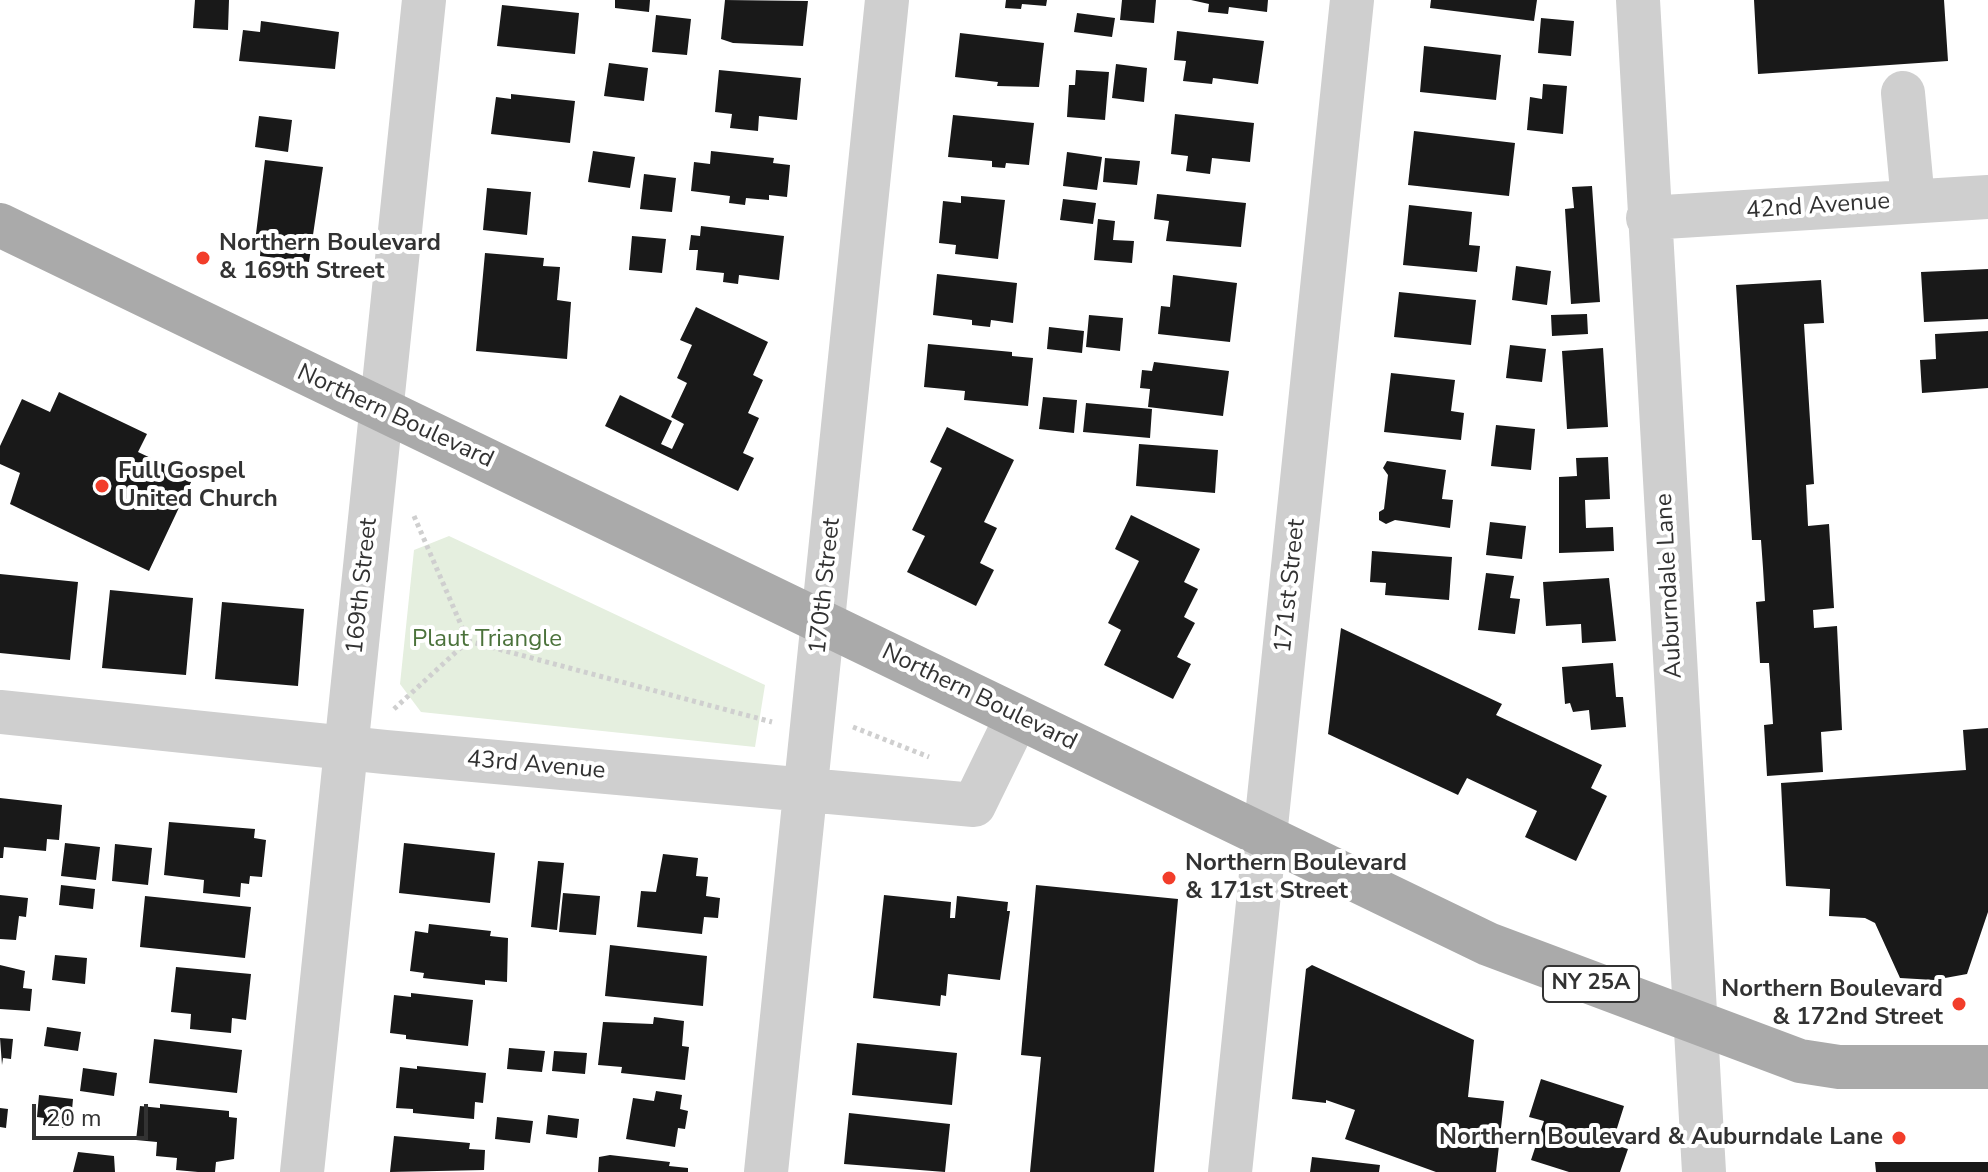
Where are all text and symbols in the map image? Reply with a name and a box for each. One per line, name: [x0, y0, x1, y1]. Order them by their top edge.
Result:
street label: 42nd Avenue: [1745, 188, 1891, 226]
place label: Northern Boulevard & 169th Street: [219, 230, 441, 286]
marker: Northern Boulevard & 169th Street: [194, 249, 212, 267]
street label: Northern Boulevard: [292, 359, 498, 475]
place label: Full Gospel United Church: [118, 458, 278, 514]
marker: Full Gospel United Church: [93, 477, 111, 495]
street label: Auburndale Lane: [1651, 493, 1689, 679]
street label: 169th Street: [342, 516, 384, 656]
street label: 170th Street: [805, 516, 847, 656]
street label: 171st Street: [1270, 518, 1312, 654]
park label: Plaut Triangle: [412, 626, 562, 654]
street label: Northern Boulevard: [877, 638, 1081, 758]
street label: 43rd Avenue: [465, 746, 607, 786]
place label: Northern Boulevard & 171st Street: [1185, 850, 1407, 906]
marker: Northern Boulevard & 171st Street: [1160, 869, 1178, 887]
road number: NY 25A: [1543, 966, 1639, 1002]
place label: Northern Boulevard & 172nd Street: [1721, 976, 1943, 1032]
marker: Northern Boulevard & 172nd Street: [1950, 995, 1968, 1013]
scale bar: [36, 1088, 152, 1138]
text: 20 m: [46, 1102, 102, 1134]
place label: Northern Boulevard & Auburndale Lane: [1439, 1124, 1883, 1152]
marker: Northern Boulevard & Auburndale Lane: [1890, 1129, 1908, 1147]

